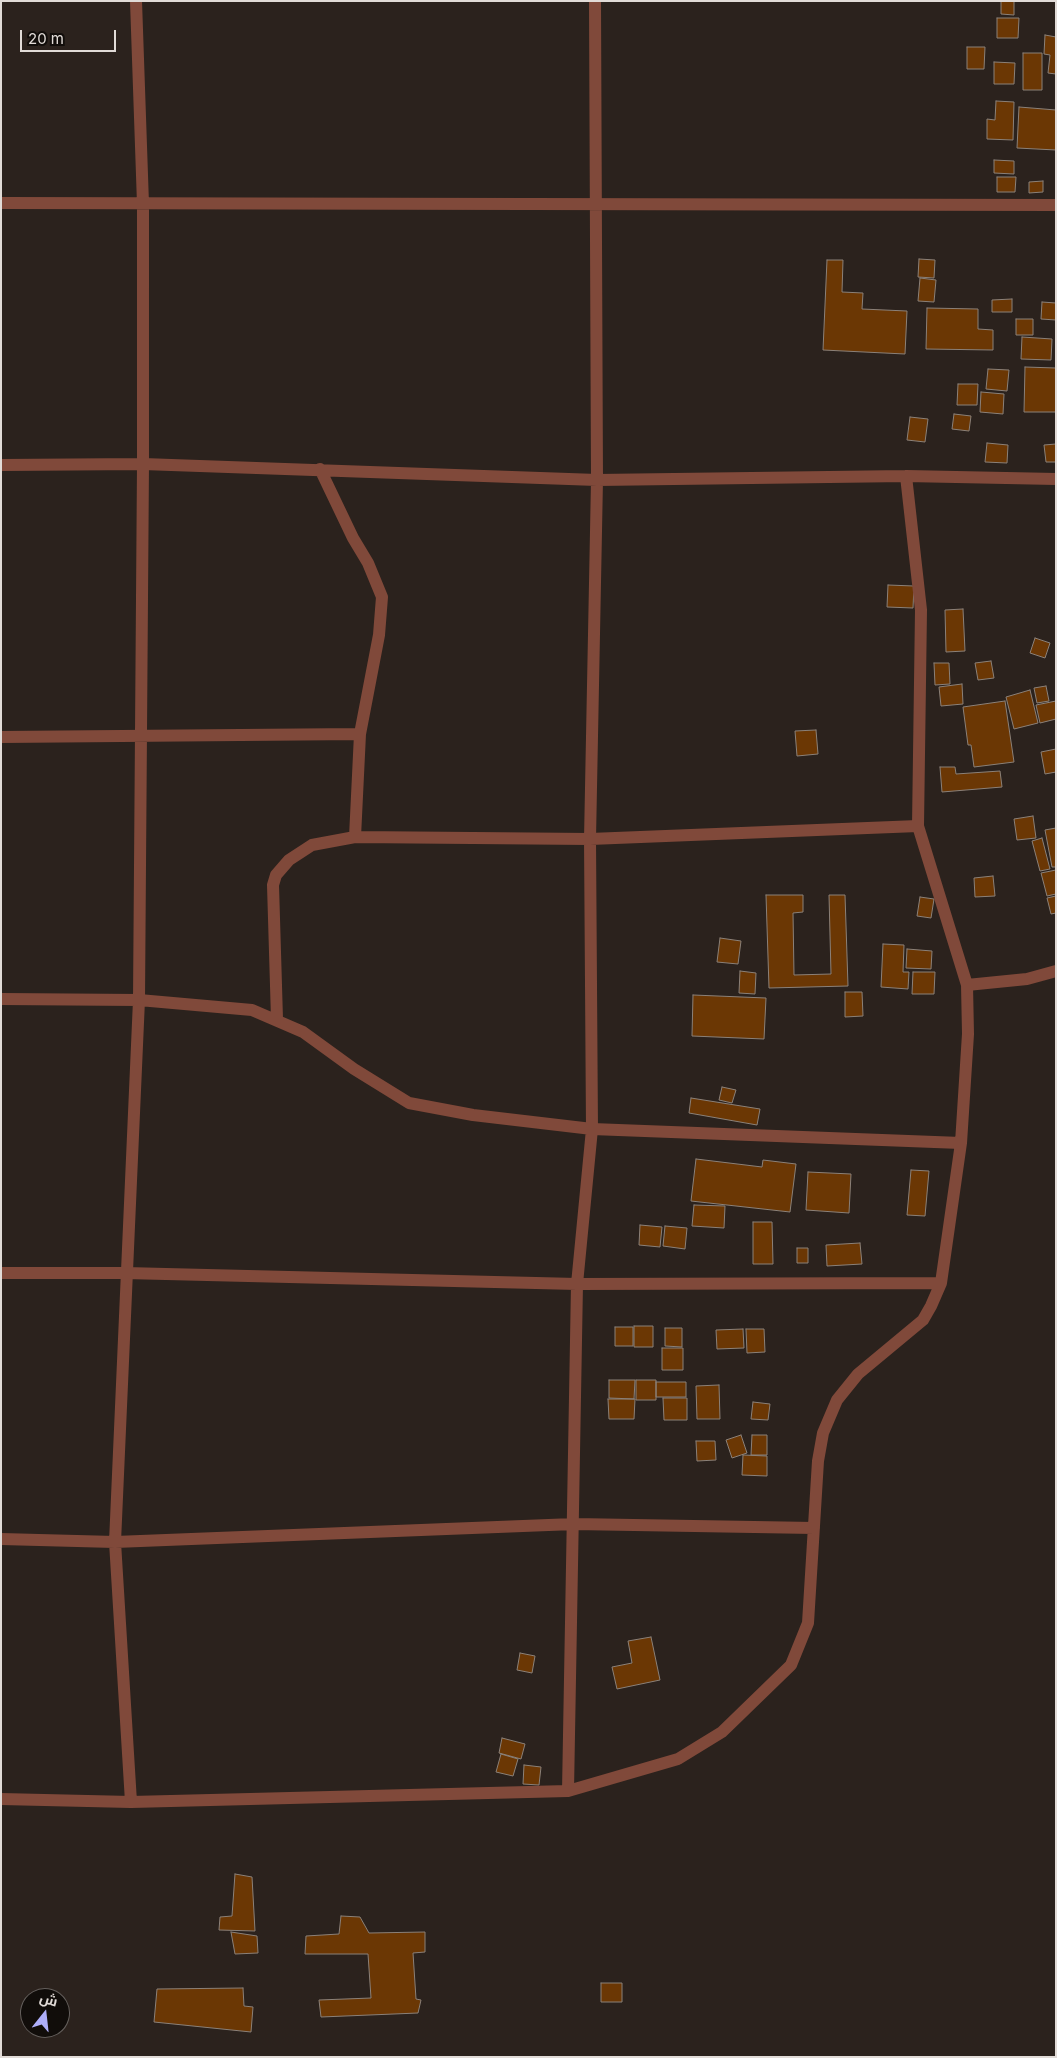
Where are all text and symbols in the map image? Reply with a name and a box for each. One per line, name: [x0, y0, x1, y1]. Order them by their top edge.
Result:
scale bar: [22, 20, 119, 52]
text: 20 m: [28, 29, 64, 48]
north arrow: [20, 1988, 70, 2038]
text: ش: [38, 1988, 60, 2010]

